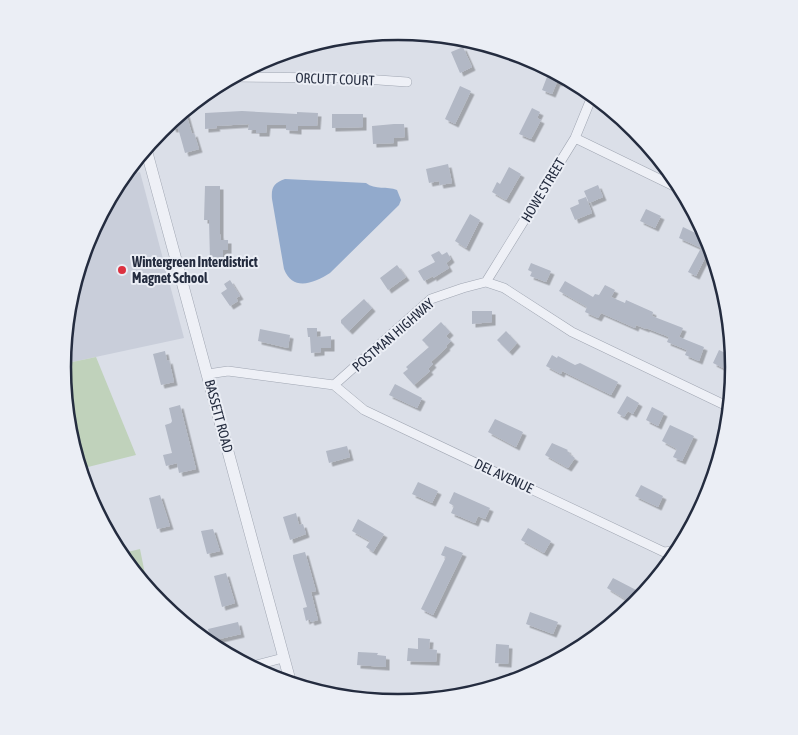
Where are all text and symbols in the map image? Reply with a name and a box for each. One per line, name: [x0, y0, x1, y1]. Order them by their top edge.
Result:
street label: ORCUTT COURT: [295, 70, 375, 88]
street label: HOWE STREET: [518, 155, 568, 225]
place label: Wintergreen Interdistrict Magnet School: [131, 254, 258, 286]
marker: Wintergreen Interdistrict Magnet School: [116, 264, 128, 276]
street label: POSTMAN HIGHWAY: [349, 295, 438, 375]
street label: BASSETT ROAD: [202, 378, 236, 455]
street label: DEL AVENUE: [472, 455, 536, 497]

